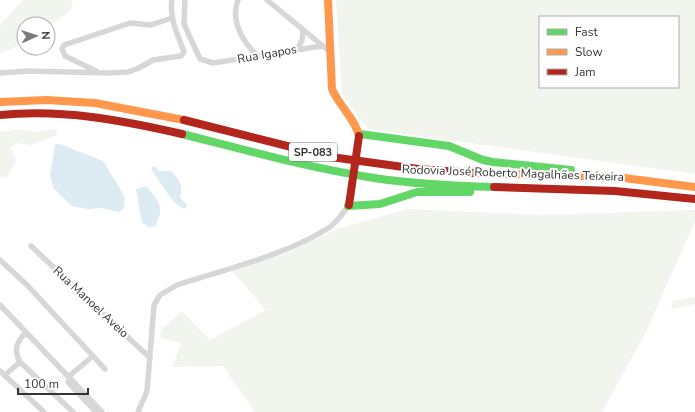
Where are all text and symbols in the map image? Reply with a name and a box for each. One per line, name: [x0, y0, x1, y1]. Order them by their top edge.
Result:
north arrow: [16, 16, 56, 56]
legend: [539, 16, 679, 88]
text: Fast: [575, 24, 598, 40]
text: N: [38, 31, 53, 40]
street label: Rua Igapos: [236, 41, 298, 67]
text: Slow: [575, 44, 603, 60]
text: Jam: [574, 64, 596, 80]
road number: SP-083: [289, 143, 337, 161]
street label: Rodovia José Roberto Magalhães Teixeira: [402, 161, 624, 185]
street label: Rua Manoel Aveio: [50, 263, 132, 341]
scale bar: [18, 370, 88, 396]
text: 100 m: [24, 376, 59, 392]

